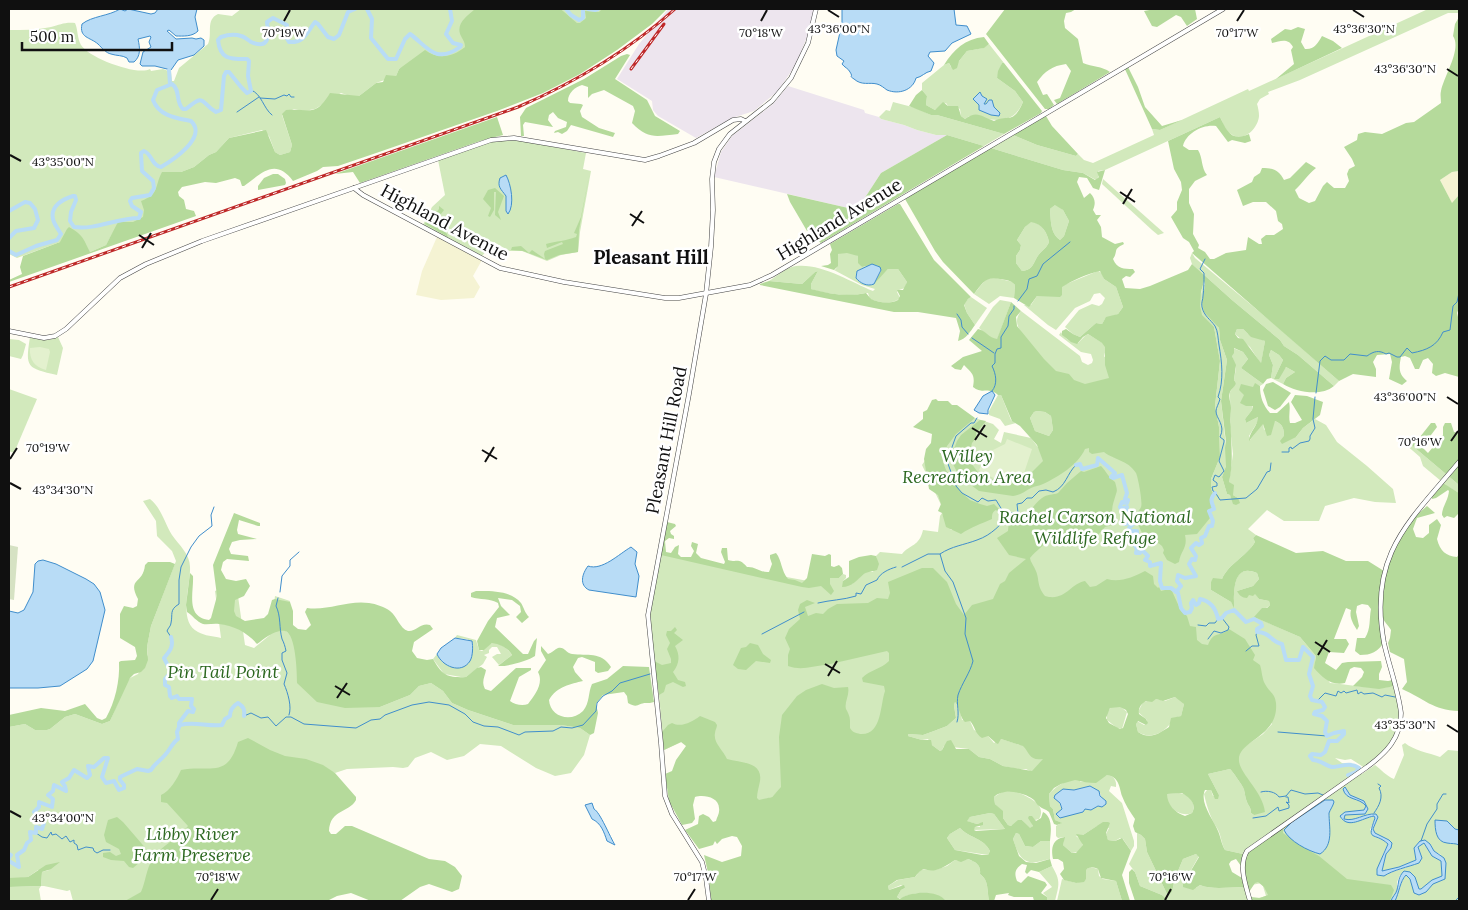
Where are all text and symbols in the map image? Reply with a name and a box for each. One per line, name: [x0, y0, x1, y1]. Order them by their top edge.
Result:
scale bar: [22, 20, 172, 52]
text: 43°36'00"N: [808, 21, 870, 36]
text: 43°36'30"N: [1333, 21, 1395, 36]
text: 70°19'W: [262, 25, 307, 40]
text: 70°18'W: [739, 25, 784, 40]
text: 70°17'W: [1216, 25, 1259, 40]
text: 500 m: [30, 27, 74, 46]
text: 43°36'30"N: [1374, 61, 1436, 76]
text: 43°35'00"N: [32, 154, 94, 169]
street label: Highland Avenue: [772, 172, 906, 265]
street label: Highland Avenue: [377, 179, 513, 266]
district label: Pleasant Hill: [593, 245, 709, 269]
street label: Pleasant Hill Road: [640, 364, 692, 516]
text: 43°36'00"N: [1374, 389, 1436, 404]
text: 70°16'W: [1398, 434, 1443, 449]
text: 70°19'W: [26, 440, 71, 455]
park label: Willey Recreation Area: [902, 444, 1032, 488]
text: 43°34'30"N: [32, 482, 94, 497]
park label: Rachel Carson National Wildlife Refuge: [999, 505, 1191, 549]
park label: Pin Tail Point: [167, 660, 279, 683]
text: 43°35'30"N: [1374, 717, 1436, 732]
text: 43°34'00"N: [32, 810, 94, 825]
park label: Libby River Farm Preserve: [133, 822, 251, 866]
text: 70°18'W: [196, 869, 241, 884]
text: 70°17'W: [674, 869, 717, 884]
text: 70°16'W: [1149, 869, 1194, 884]

